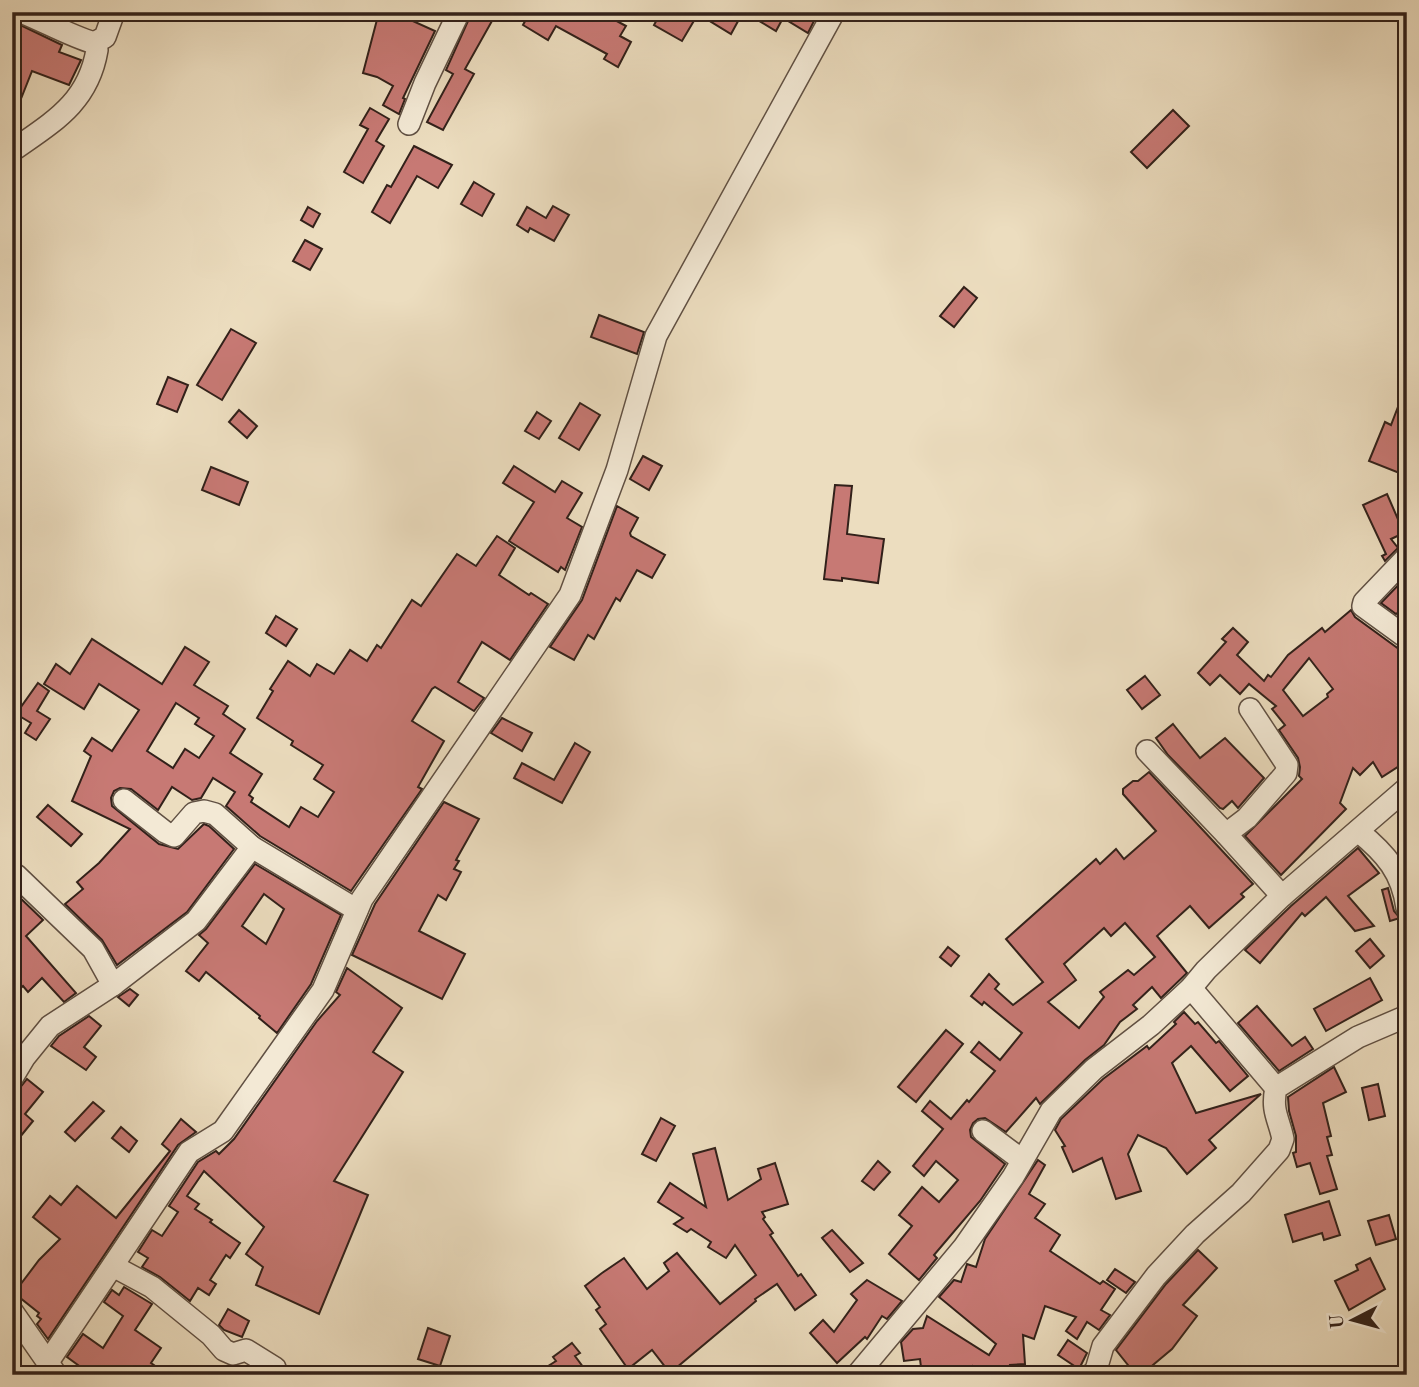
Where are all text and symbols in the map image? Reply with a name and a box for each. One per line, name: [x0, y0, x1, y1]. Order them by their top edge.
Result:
north arrow: [1318, 1286, 1388, 1356]
text: U: [1328, 1313, 1349, 1330]

